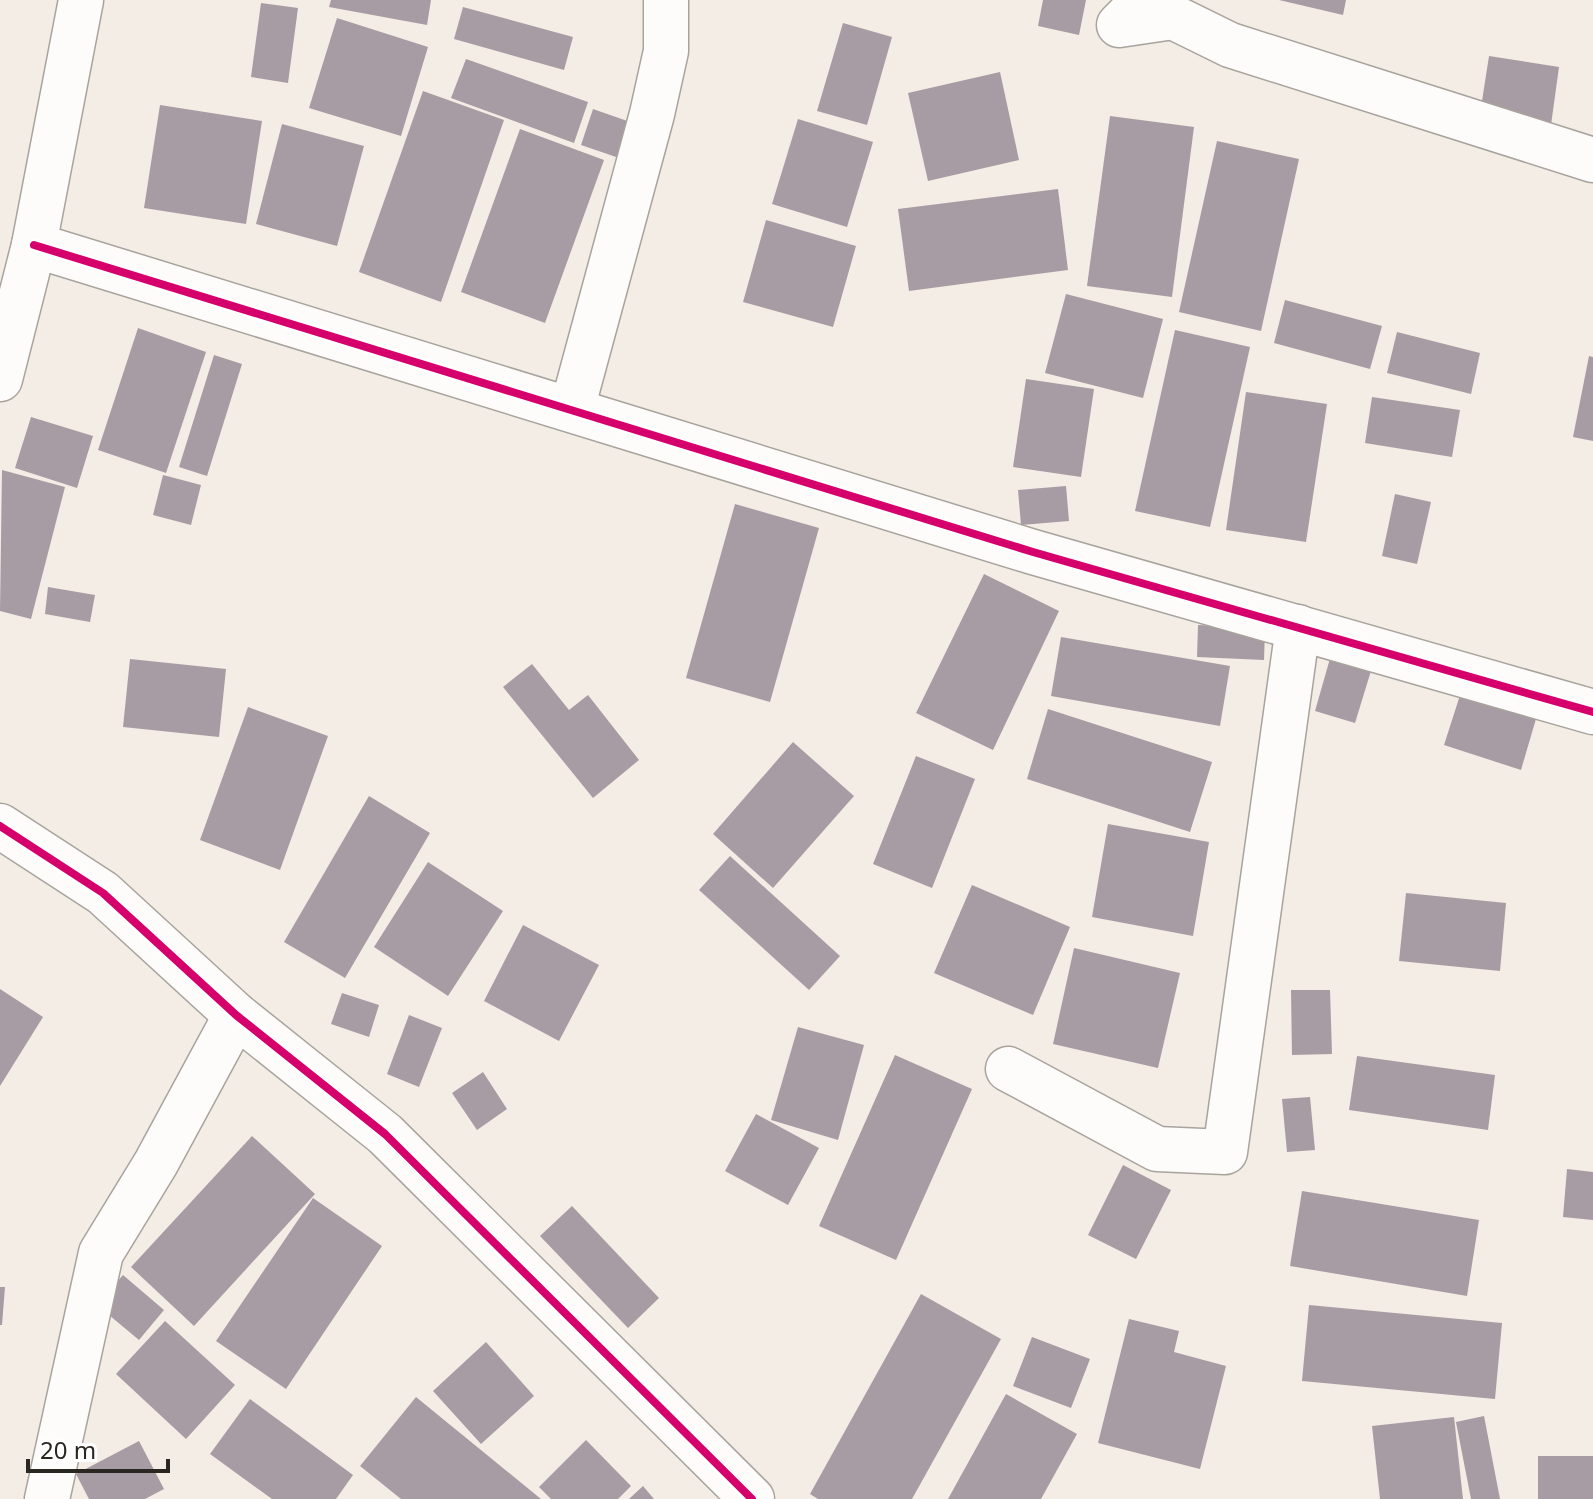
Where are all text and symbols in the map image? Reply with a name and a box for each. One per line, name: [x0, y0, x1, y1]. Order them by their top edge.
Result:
scale bar: [28, 1423, 168, 1473]
text: 20 m: [40, 1433, 96, 1466]

